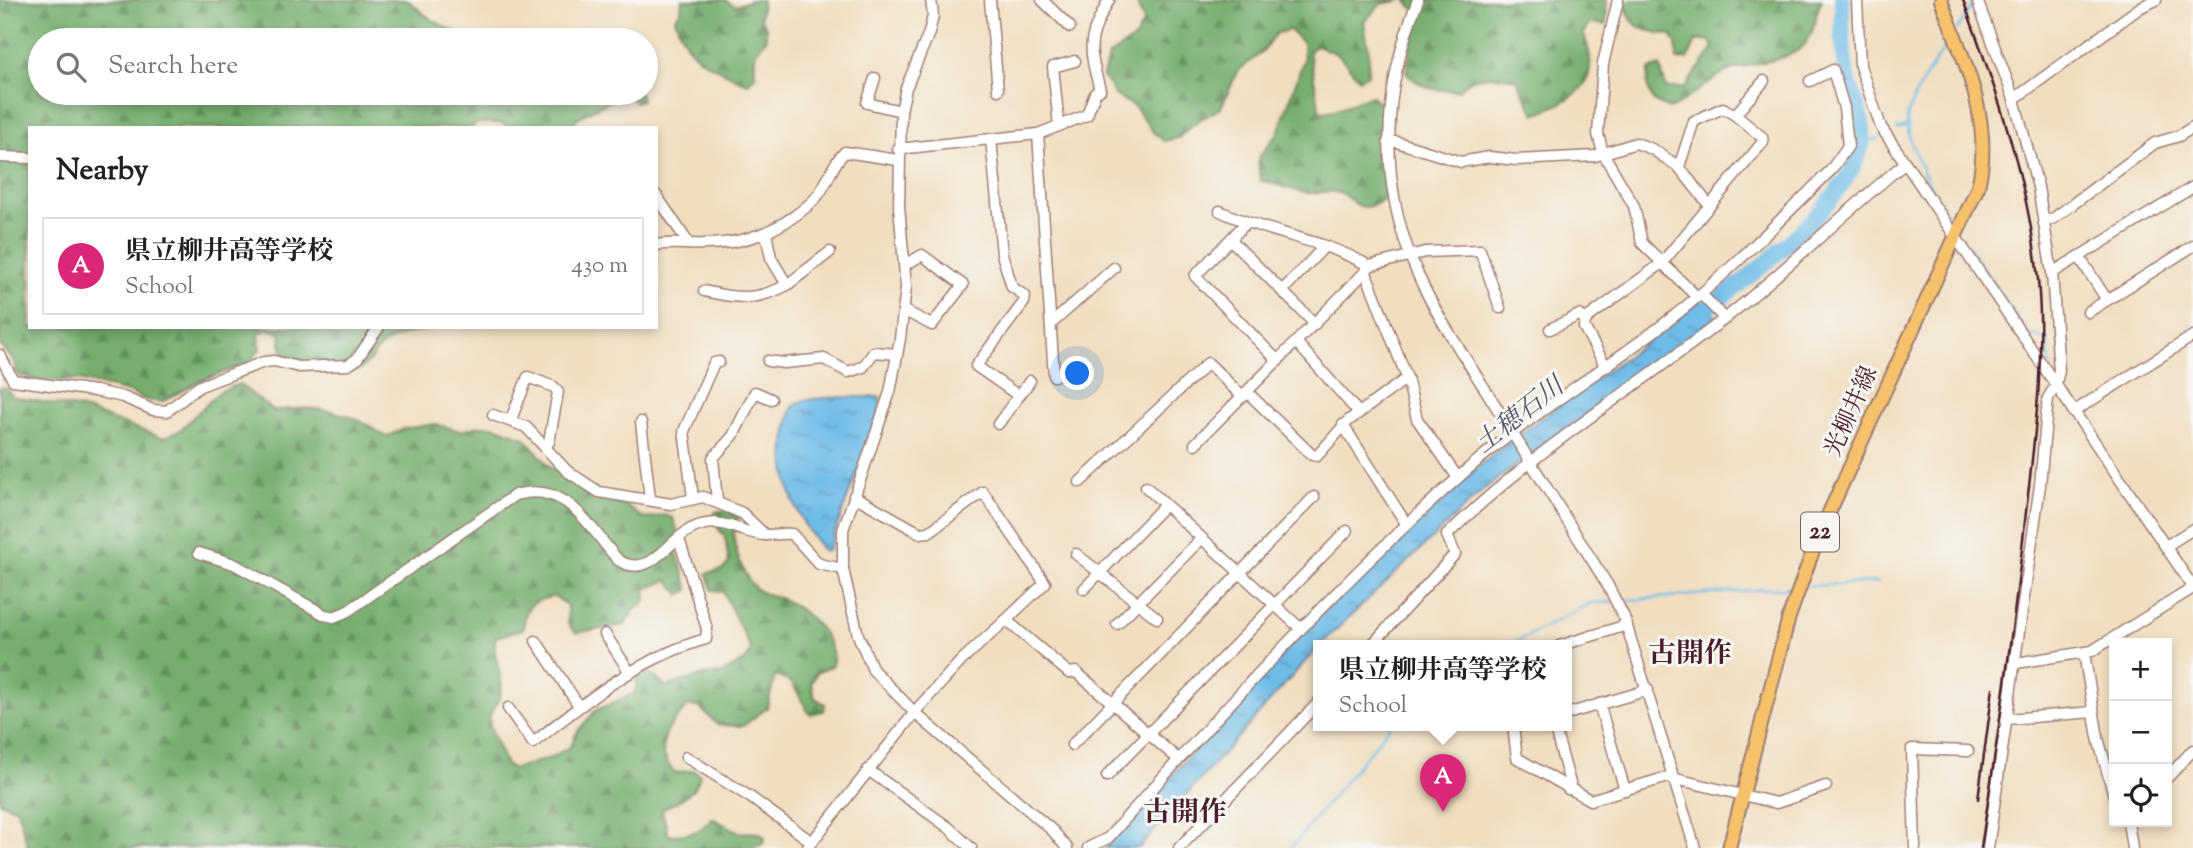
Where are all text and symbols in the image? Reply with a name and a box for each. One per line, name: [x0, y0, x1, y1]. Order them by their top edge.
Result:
search box: [28, 28, 658, 105]
icon: search: [52, 48, 90, 86]
text: Search here: [108, 48, 238, 85]
text: Nearby: [56, 150, 148, 193]
text: 県立柳井高等学校: [125, 234, 333, 271]
text: A: [72, 250, 90, 283]
text: 430 m: [571, 250, 628, 283]
text: School: [125, 271, 194, 304]
your location: [1060, 356, 1094, 390]
street label: 光柳井線: [1817, 361, 1887, 463]
water label: 土穂石川: [1468, 368, 1575, 463]
road number: 22: [1801, 512, 1839, 552]
district label: 古開作: [1648, 635, 1732, 675]
map controls: [2109, 638, 2172, 827]
button: +: [2109, 638, 2172, 701]
popup: [1313, 640, 1572, 731]
text: 県立柳井高等学校: [1338, 653, 1547, 690]
text: School: [1338, 690, 1407, 723]
button: −: [2109, 701, 2172, 764]
pin: A: [1420, 754, 1466, 812]
button: locate: [2109, 764, 2172, 827]
district label: 古開作: [1143, 794, 1227, 834]

